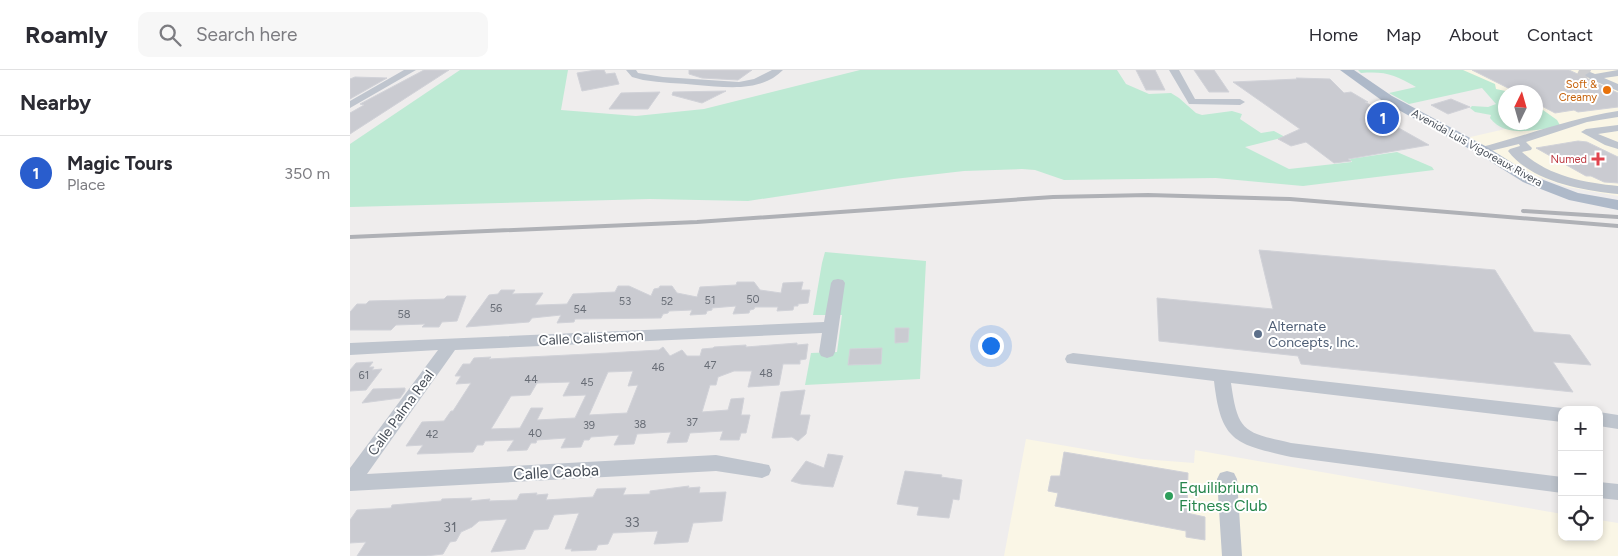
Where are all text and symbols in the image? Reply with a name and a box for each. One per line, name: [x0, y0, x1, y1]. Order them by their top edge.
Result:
search box: [138, 12, 488, 57]
text: Roamly: [25, 20, 108, 49]
icon: search: [156, 21, 184, 49]
text: Search here: [196, 23, 297, 46]
text: Home: [1309, 24, 1358, 46]
text: Map: [1386, 24, 1421, 46]
text: About: [1449, 24, 1499, 46]
text: Contact: [1527, 24, 1593, 46]
place label: Soft & Creamy: [1559, 78, 1597, 104]
marker: Soft & Creamy: [1601, 84, 1613, 96]
north arrow: [1498, 85, 1543, 130]
text: Nearby: [20, 90, 91, 115]
pin: 1: [1367, 99, 1399, 137]
street label: Avenida Luis Vigoreaux Rivera: [1409, 107, 1545, 189]
text: Magic Tours: [67, 152, 172, 175]
marker: Numed: [1591, 152, 1605, 166]
place label: Numed: [1551, 153, 1587, 166]
text: 1: [33, 164, 39, 183]
text: 350 m: [284, 164, 330, 183]
text: Place: [67, 175, 105, 194]
house number: 50: [746, 293, 760, 306]
house number: 51: [705, 294, 715, 307]
house number: 53: [619, 295, 631, 308]
house number: 52: [661, 295, 673, 308]
house number: 56: [490, 302, 502, 315]
house number: 54: [573, 303, 587, 316]
house number: 58: [397, 308, 411, 321]
place label: Alternate Concepts, Inc.: [1268, 318, 1358, 351]
street label: Calle Calistemon: [538, 327, 644, 349]
marker: Alternate Concepts, Inc.: [1252, 328, 1264, 340]
your location: [978, 333, 1004, 359]
house number: 47: [704, 359, 716, 372]
house number: 46: [651, 361, 665, 374]
street label: Calle Palma Real: [364, 367, 438, 459]
house number: 48: [759, 367, 773, 380]
house number: 61: [359, 369, 369, 382]
house number: 44: [524, 373, 538, 386]
house number: 45: [580, 376, 594, 389]
map controls: [1558, 406, 1603, 541]
button: +: [1558, 406, 1603, 451]
house number: 37: [686, 416, 698, 429]
house number: 38: [634, 418, 647, 431]
house number: 39: [583, 419, 595, 432]
house number: 40: [528, 427, 542, 440]
house number: 42: [426, 428, 438, 441]
button: −: [1558, 451, 1603, 496]
street label: Calle Caoba: [513, 460, 599, 484]
place label: Equilibrium Fitness Club: [1179, 478, 1267, 515]
marker: Equilibrium Fitness Club: [1163, 490, 1175, 502]
button: locate: [1558, 496, 1603, 541]
house number: 33: [624, 514, 640, 531]
house number: 31: [443, 519, 457, 536]

